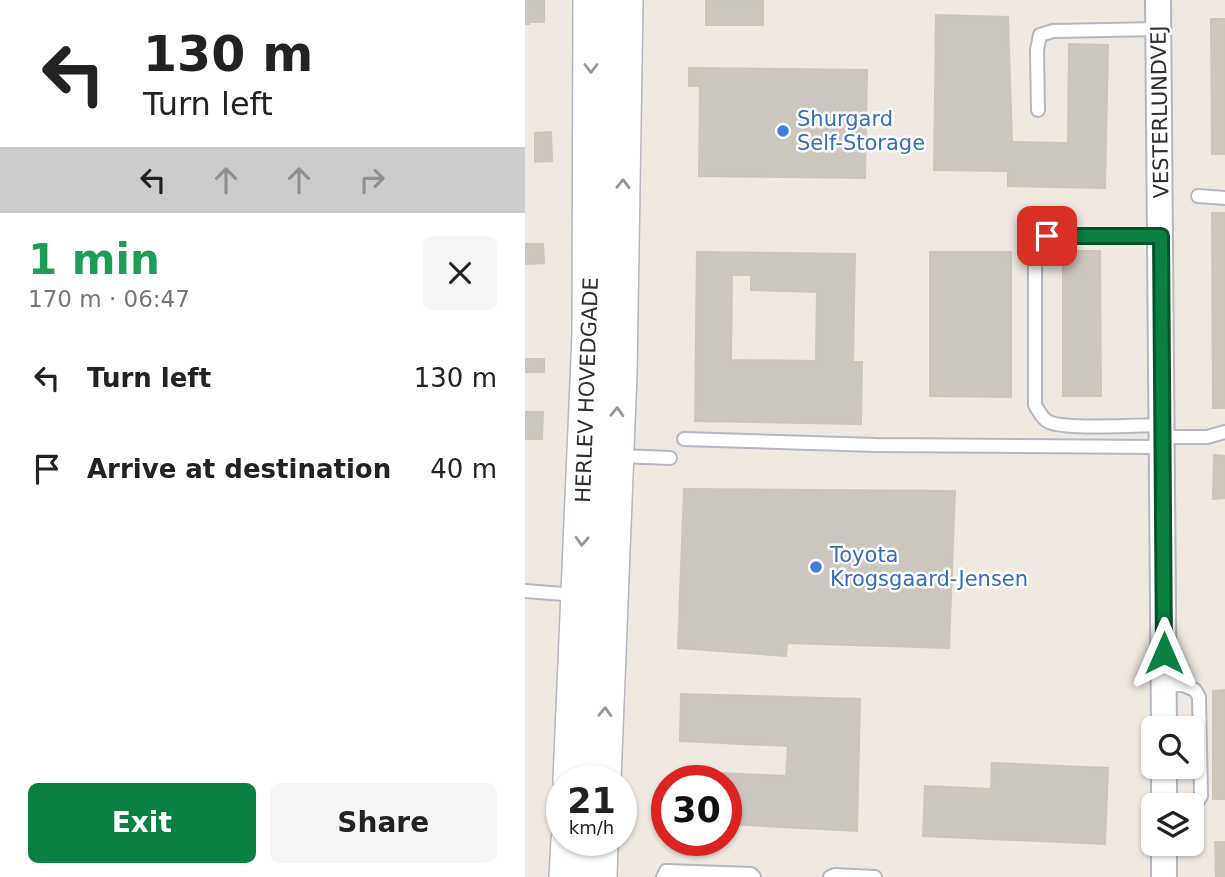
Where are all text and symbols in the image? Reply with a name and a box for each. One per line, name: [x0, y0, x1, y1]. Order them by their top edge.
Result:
street label: VESTERLUNDVEJ: [1146, 25, 1174, 199]
text: 130 m: [143, 26, 313, 83]
icon: left: [28, 28, 119, 119]
one-way arrow: [583, 63, 599, 74]
text: Turn left: [143, 85, 273, 123]
place label: Shurgard Self-Storage: [797, 107, 925, 155]
marker: Shurgard Self-Storage: [775, 123, 791, 139]
icon: left: [134, 161, 172, 199]
icon: ahead: [207, 161, 245, 199]
icon: ahead: [280, 161, 318, 199]
icon: right: [353, 161, 391, 199]
one-way arrow: [615, 178, 630, 189]
pin: [1017, 206, 1077, 266]
icon: arrive: [1028, 217, 1066, 255]
text: 1 min: [28, 235, 160, 284]
button: close: [423, 236, 497, 310]
street label: HERLEV HOVEDGADE: [571, 277, 603, 503]
text: 170 m · 06:47: [28, 286, 190, 312]
icon: left: [28, 359, 66, 397]
text: Turn left: [87, 363, 211, 393]
text: 130 m: [414, 363, 497, 393]
one-way arrow: [610, 406, 625, 417]
icon: arrive: [28, 450, 66, 488]
text: Arrive at destination: [87, 454, 391, 484]
text: 40 m: [430, 454, 497, 484]
one-way arrow: [574, 535, 589, 546]
place label: Toyota Krogsgaard-Jensen: [829, 543, 1028, 591]
marker: Toyota Krogsgaard-Jensen: [808, 559, 824, 575]
position arrow: [1127, 616, 1201, 690]
one-way arrow: [598, 707, 613, 718]
map controls: [1141, 716, 1204, 856]
button: search: [1141, 716, 1204, 779]
speed limit sign: 30: [651, 765, 742, 856]
text: 21: [567, 781, 616, 821]
button: Exit: [28, 783, 256, 863]
button: Share: [270, 783, 497, 863]
button: layers: [1141, 793, 1204, 856]
text: km/h: [569, 817, 614, 838]

